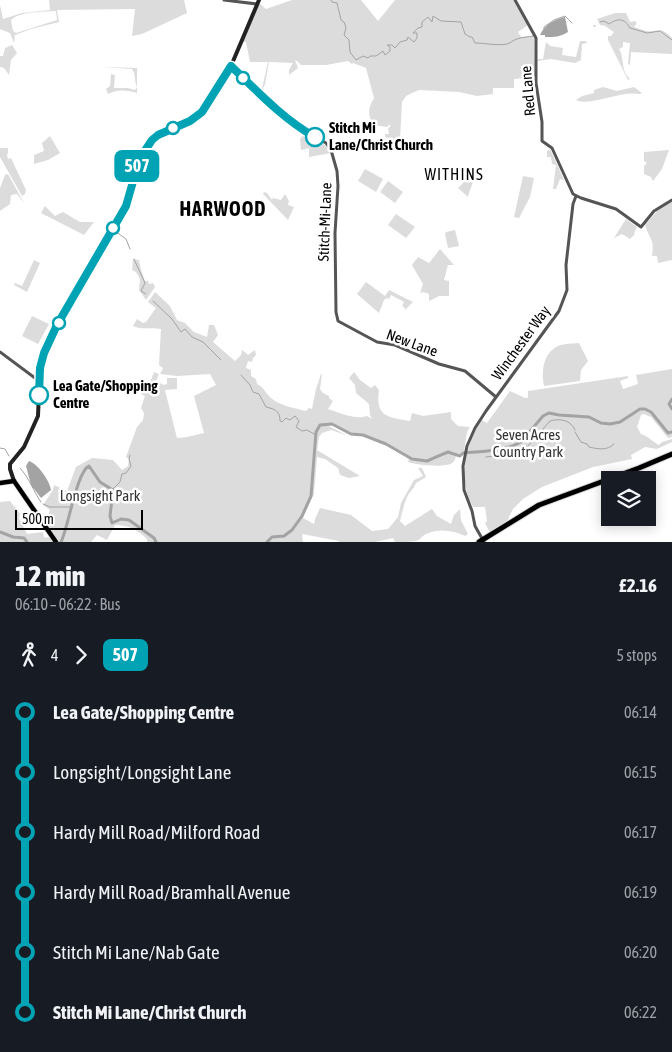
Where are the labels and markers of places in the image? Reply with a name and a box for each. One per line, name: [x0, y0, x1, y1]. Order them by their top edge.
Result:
unlabelled marker: [236, 71, 250, 85]
place label: Stitch Mi Lane/Christ Church: [329, 119, 433, 153]
unlabelled marker: [166, 121, 180, 135]
marker: Stitch Mi Lane/Christ Church: [305, 127, 325, 147]
unlabelled marker: [106, 221, 120, 235]
unlabelled marker: [52, 316, 66, 330]
place label: Lea Gate/Shopping Centre: [53, 377, 158, 411]
marker: Lea Gate/Shopping Centre: [29, 385, 49, 405]

